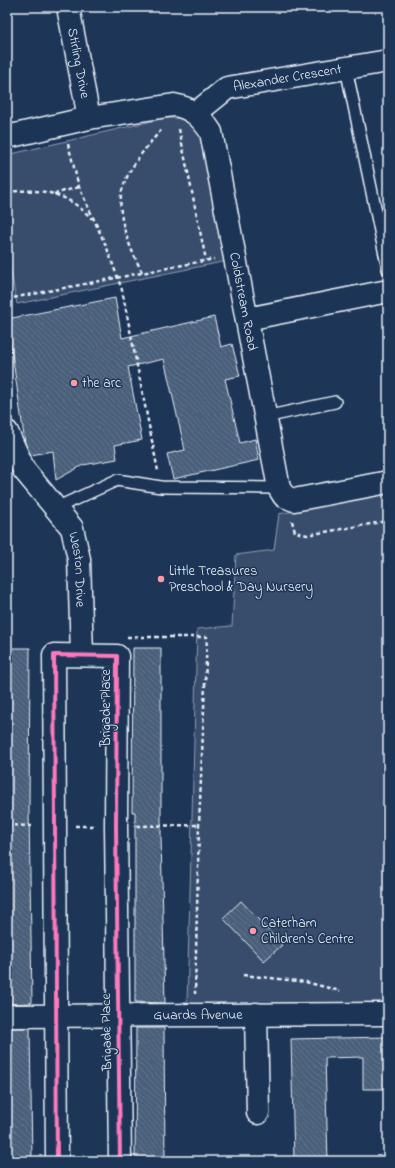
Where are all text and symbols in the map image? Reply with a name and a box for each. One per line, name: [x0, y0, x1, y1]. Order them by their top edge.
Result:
street label: Stirling Drive: [62, 26, 96, 101]
street label: Alexander Crescent: [232, 58, 343, 97]
street label: Coldstream Road: [224, 250, 263, 352]
place label: the arc: [82, 373, 122, 394]
marker: the arc: [69, 378, 79, 388]
street label: Weston Drive: [63, 530, 91, 608]
place label: Little Treasures Preschool & Day Nursery: [169, 561, 313, 599]
marker: Little Treasures Preschool & Day Nursery: [156, 574, 166, 584]
street label: Brigade Place: [96, 669, 118, 748]
place label: Caterham Children's Centre: [261, 913, 355, 950]
marker: Caterham Children's Centre: [248, 926, 258, 936]
street label: Brigade Place: [96, 992, 119, 1072]
street label: Guards Avenue: [153, 1004, 243, 1026]

